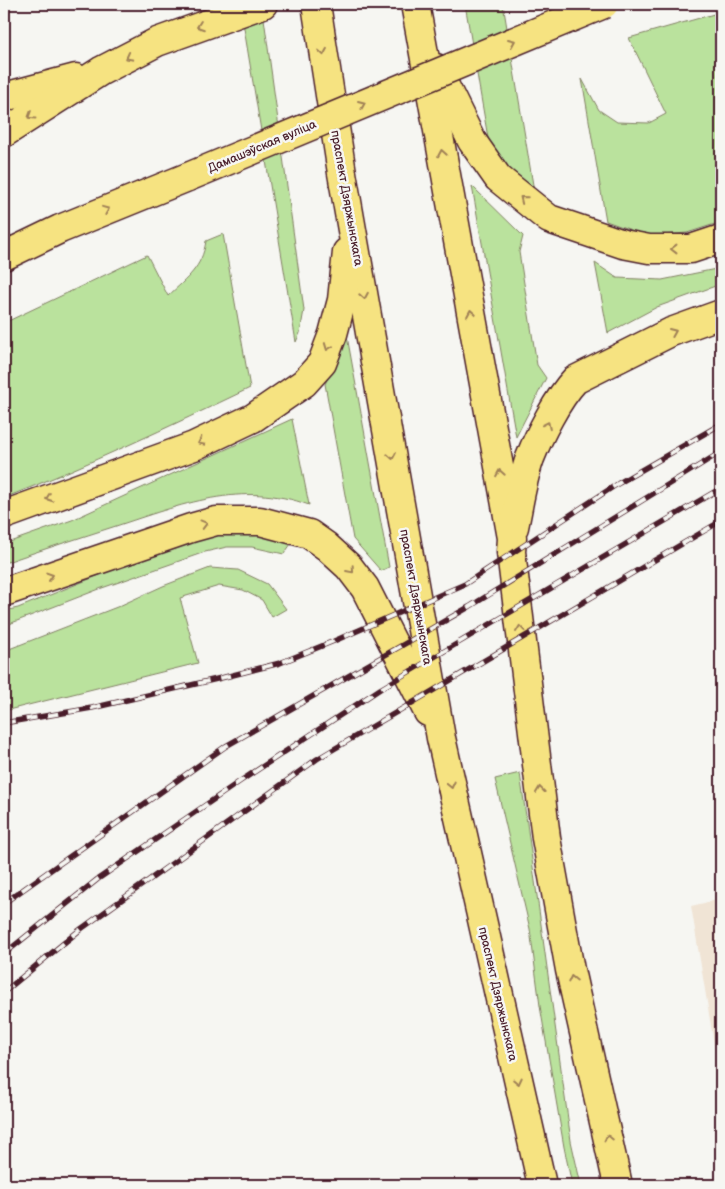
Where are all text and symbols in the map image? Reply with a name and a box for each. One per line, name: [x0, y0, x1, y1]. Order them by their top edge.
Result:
one-way arrow: [196, 20, 205, 30]
one-way arrow: [507, 38, 516, 48]
one-way arrow: [318, 48, 328, 56]
one-way arrow: [125, 51, 134, 61]
one-way arrow: [357, 100, 366, 111]
one-way arrow: [27, 109, 36, 119]
street label: Дамашэўская вуліца: [206, 117, 319, 176]
street label: праспект Дзяржынскага: [327, 129, 366, 267]
one-way arrow: [438, 149, 448, 157]
one-way arrow: [520, 197, 529, 205]
one-way arrow: [101, 206, 109, 216]
one-way arrow: [670, 244, 678, 254]
one-way arrow: [358, 291, 368, 300]
one-way arrow: [467, 309, 477, 317]
one-way arrow: [668, 328, 677, 338]
one-way arrow: [324, 342, 334, 351]
one-way arrow: [540, 421, 551, 430]
one-way arrow: [198, 436, 207, 446]
one-way arrow: [386, 451, 396, 460]
one-way arrow: [495, 469, 506, 477]
one-way arrow: [45, 492, 54, 502]
one-way arrow: [199, 520, 207, 530]
street label: праспект Дзяржынскага: [396, 528, 435, 666]
one-way arrow: [345, 564, 354, 573]
one-way arrow: [45, 571, 53, 581]
one-way arrow: [515, 624, 526, 632]
one-way arrow: [445, 781, 456, 790]
one-way arrow: [535, 786, 546, 794]
street label: праспект Дзяржынскага: [475, 925, 520, 1063]
one-way arrow: [567, 975, 578, 984]
one-way arrow: [512, 1076, 523, 1085]
one-way arrow: [603, 1133, 613, 1142]

